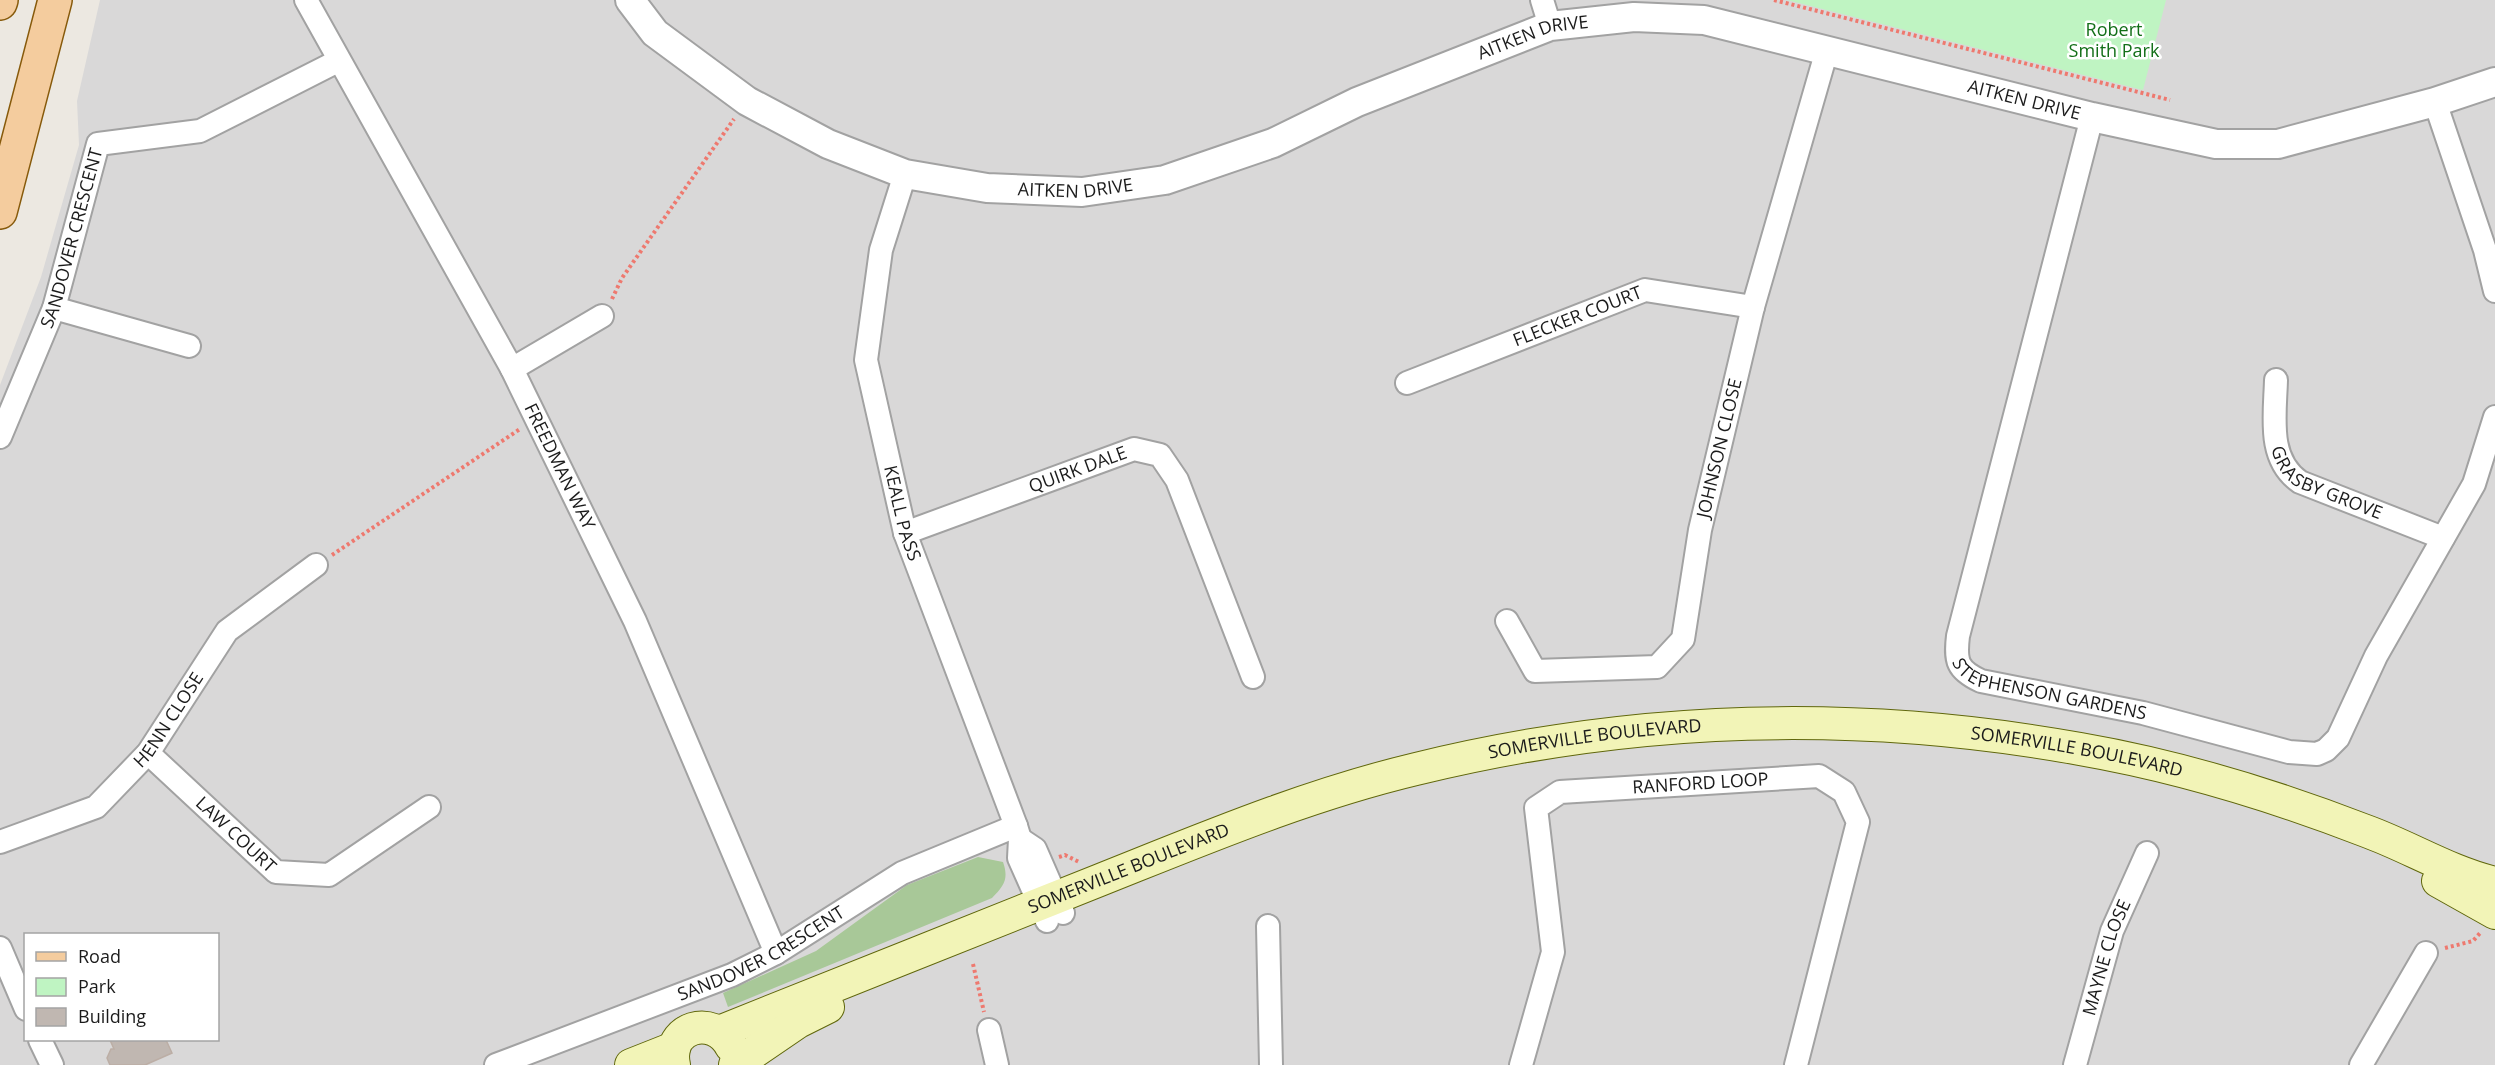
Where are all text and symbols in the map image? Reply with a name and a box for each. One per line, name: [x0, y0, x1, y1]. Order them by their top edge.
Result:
street label: AITKEN DRIVE: [1473, 9, 1589, 64]
park label: Robert Smith Park: [2069, 17, 2160, 62]
street label: AITKEN DRIVE: [1966, 73, 2083, 125]
street label: SANDOVER CRESCENT: [34, 145, 107, 331]
street label: AITKEN DRIVE: [1017, 172, 1134, 203]
street label: FLECKER COURT: [1509, 279, 1645, 351]
street label: JOHNSON CLOSE: [1690, 376, 1747, 522]
street label: FREEDMAN WAY: [520, 399, 602, 534]
street label: QUIRK DALE: [1025, 440, 1130, 498]
street label: GRASBY GROVE: [2266, 443, 2386, 524]
street label: KEALL PASS: [879, 463, 927, 564]
street label: STEPHENSON GARDENS: [1947, 654, 2149, 724]
street label: HENN CLOSE: [128, 667, 208, 772]
street label: SOMERVILLE BOULEVARD: [1486, 713, 1702, 764]
street label: SOMERVILLE BOULEVARD: [1970, 720, 2186, 782]
street label: RANFORD LOOP: [1632, 766, 1769, 799]
street label: LAW COURT: [191, 791, 282, 877]
street label: SOMERVILLE BOULEVARD: [1024, 817, 1233, 918]
street label: MAYNE CLOSE: [2076, 895, 2136, 1018]
street label: SANDOVER CRESCENT: [674, 900, 849, 1006]
legend: [24, 933, 219, 1041]
text: Road: [78, 944, 121, 968]
text: Park: [78, 974, 116, 998]
text: Building: [78, 1004, 146, 1028]

